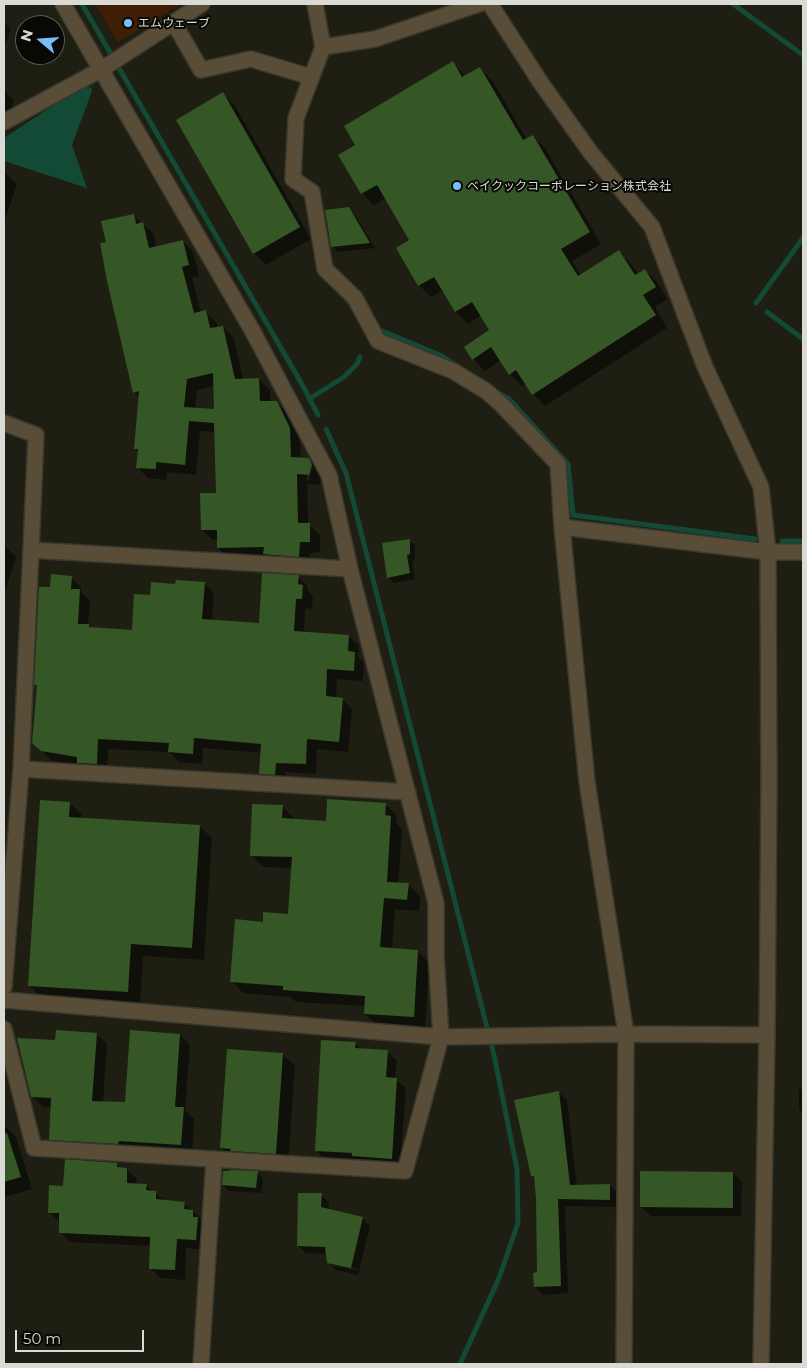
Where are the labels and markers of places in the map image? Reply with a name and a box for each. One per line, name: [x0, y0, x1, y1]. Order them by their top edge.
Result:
place label: エムウェーブ: [138, 16, 210, 30]
marker: エムウェーブ: [122, 17, 134, 29]
place label: ベイクックコーポレーション株式会社: [467, 179, 671, 193]
marker: ベイクックコーポレーション株式会社: [451, 180, 463, 192]

